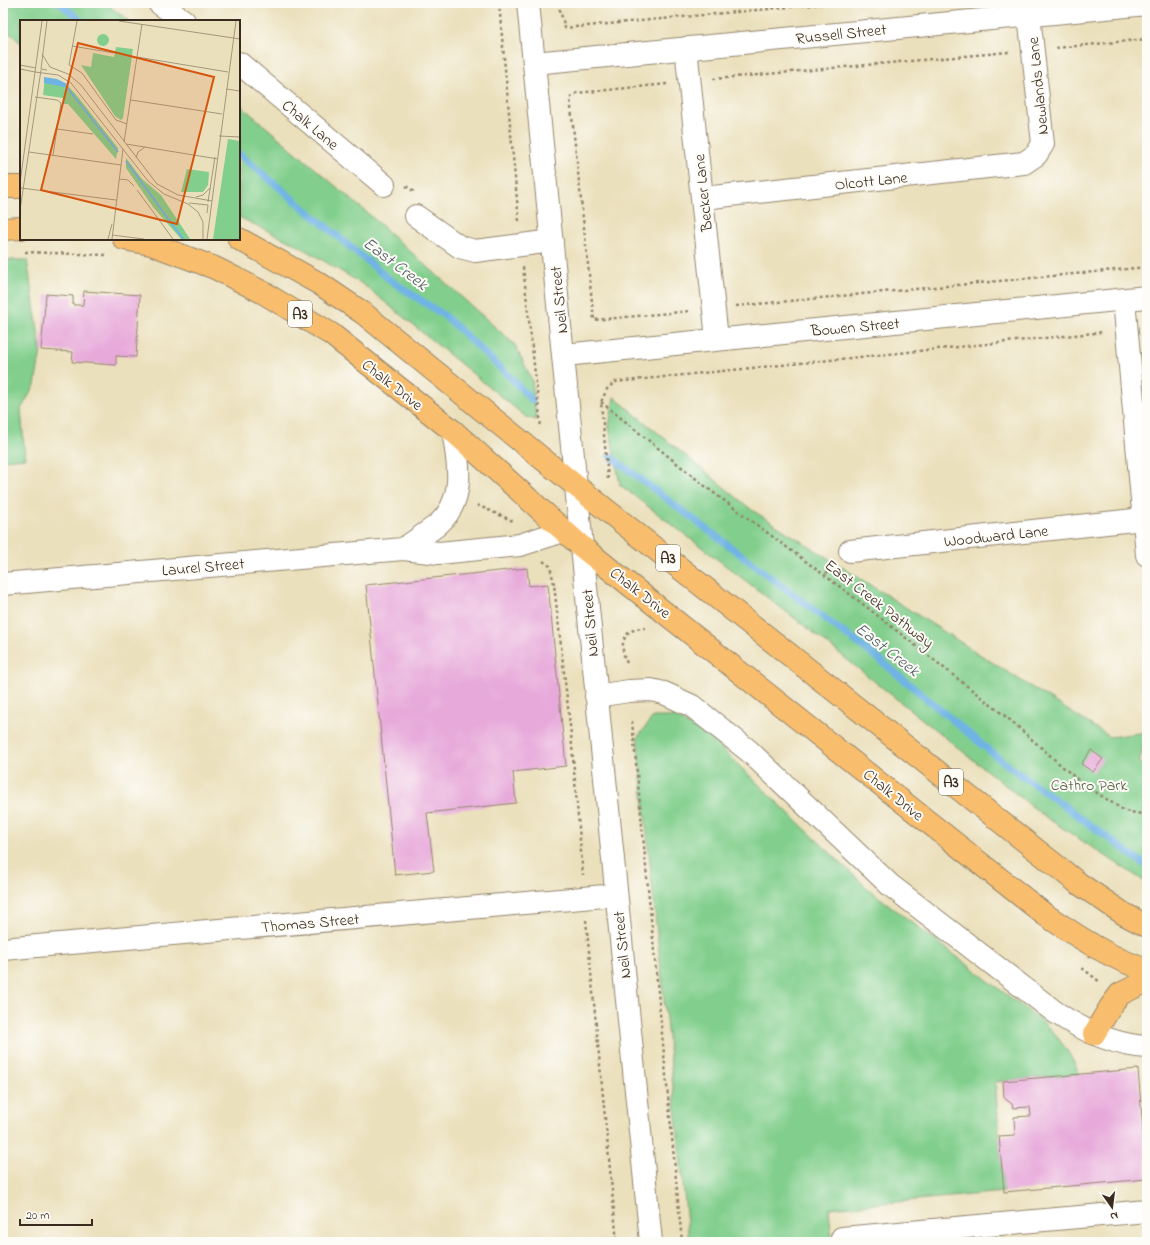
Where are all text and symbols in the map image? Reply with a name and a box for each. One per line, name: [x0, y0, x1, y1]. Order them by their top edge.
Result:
street label: Russell Street: [795, 18, 888, 52]
inset map: [20, 20, 240, 240]
street label: Newlands Lane: [1022, 35, 1056, 136]
street label: Chalk Lane: [276, 94, 344, 157]
street label: Becker Lane: [688, 152, 720, 234]
street label: Olcott Lane: [834, 166, 910, 198]
water label: East Creek: [357, 232, 434, 298]
street label: Neil Street: [544, 264, 575, 335]
road number: A3: [288, 301, 312, 327]
street label: Bowen Street: [809, 312, 901, 344]
street label: Chalk Drive: [356, 354, 428, 418]
street label: Woodward Lane: [943, 519, 1050, 554]
road number: A3: [656, 545, 680, 571]
street label: Laurel Street: [161, 552, 246, 584]
street label: East Creek Pathway: [822, 555, 938, 651]
street label: Chalk Drive: [604, 562, 676, 626]
street label: Neil Street: [576, 587, 606, 658]
water label: East Creek: [852, 618, 924, 680]
street label: Chalk Drive: [857, 764, 929, 828]
road number: A3: [939, 769, 963, 795]
park label: Cathro Park: [1051, 774, 1128, 798]
street label: Thomas Street: [260, 908, 361, 940]
street label: Neil Street: [607, 909, 638, 980]
north arrow: [1092, 1187, 1132, 1227]
scale bar: [20, 1201, 92, 1227]
text: 20 m: [26, 1207, 49, 1225]
text: N: [1109, 1207, 1120, 1224]

